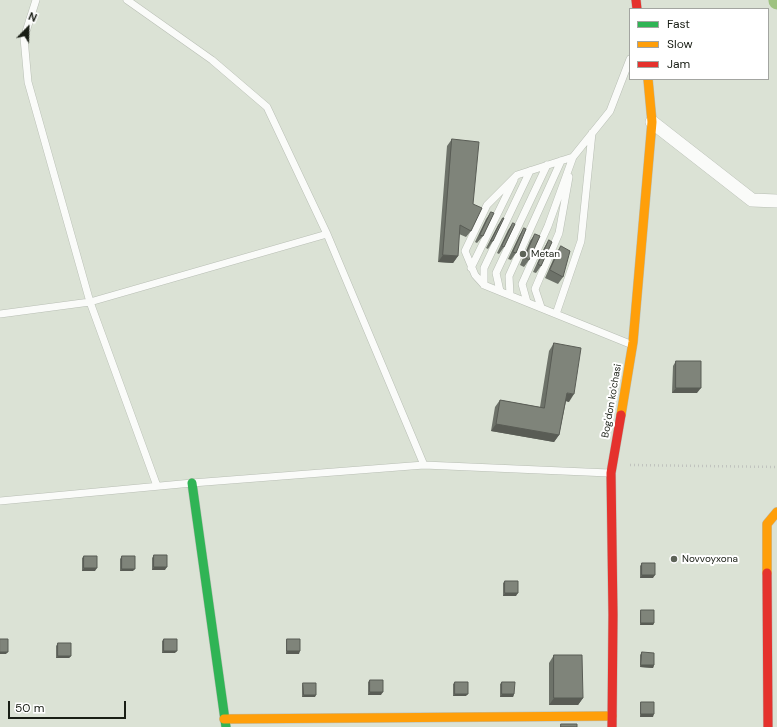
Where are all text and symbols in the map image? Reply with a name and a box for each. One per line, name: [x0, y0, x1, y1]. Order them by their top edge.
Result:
north arrow: [8, 8, 48, 48]
legend: [629, 8, 769, 80]
text: N: [26, 9, 39, 25]
text: Fast: [667, 16, 690, 32]
text: Slow: [667, 36, 693, 52]
text: Jam: [667, 56, 690, 72]
place label: Metan: [531, 248, 560, 260]
marker: Metan: [518, 249, 528, 259]
street label: Bog'don ko'chasi: [600, 363, 624, 439]
place label: Novvoyxona: [682, 553, 738, 565]
marker: Novvoyxona: [669, 554, 679, 564]
scale bar: [10, 693, 128, 719]
text: 50 m: [15, 700, 44, 716]

